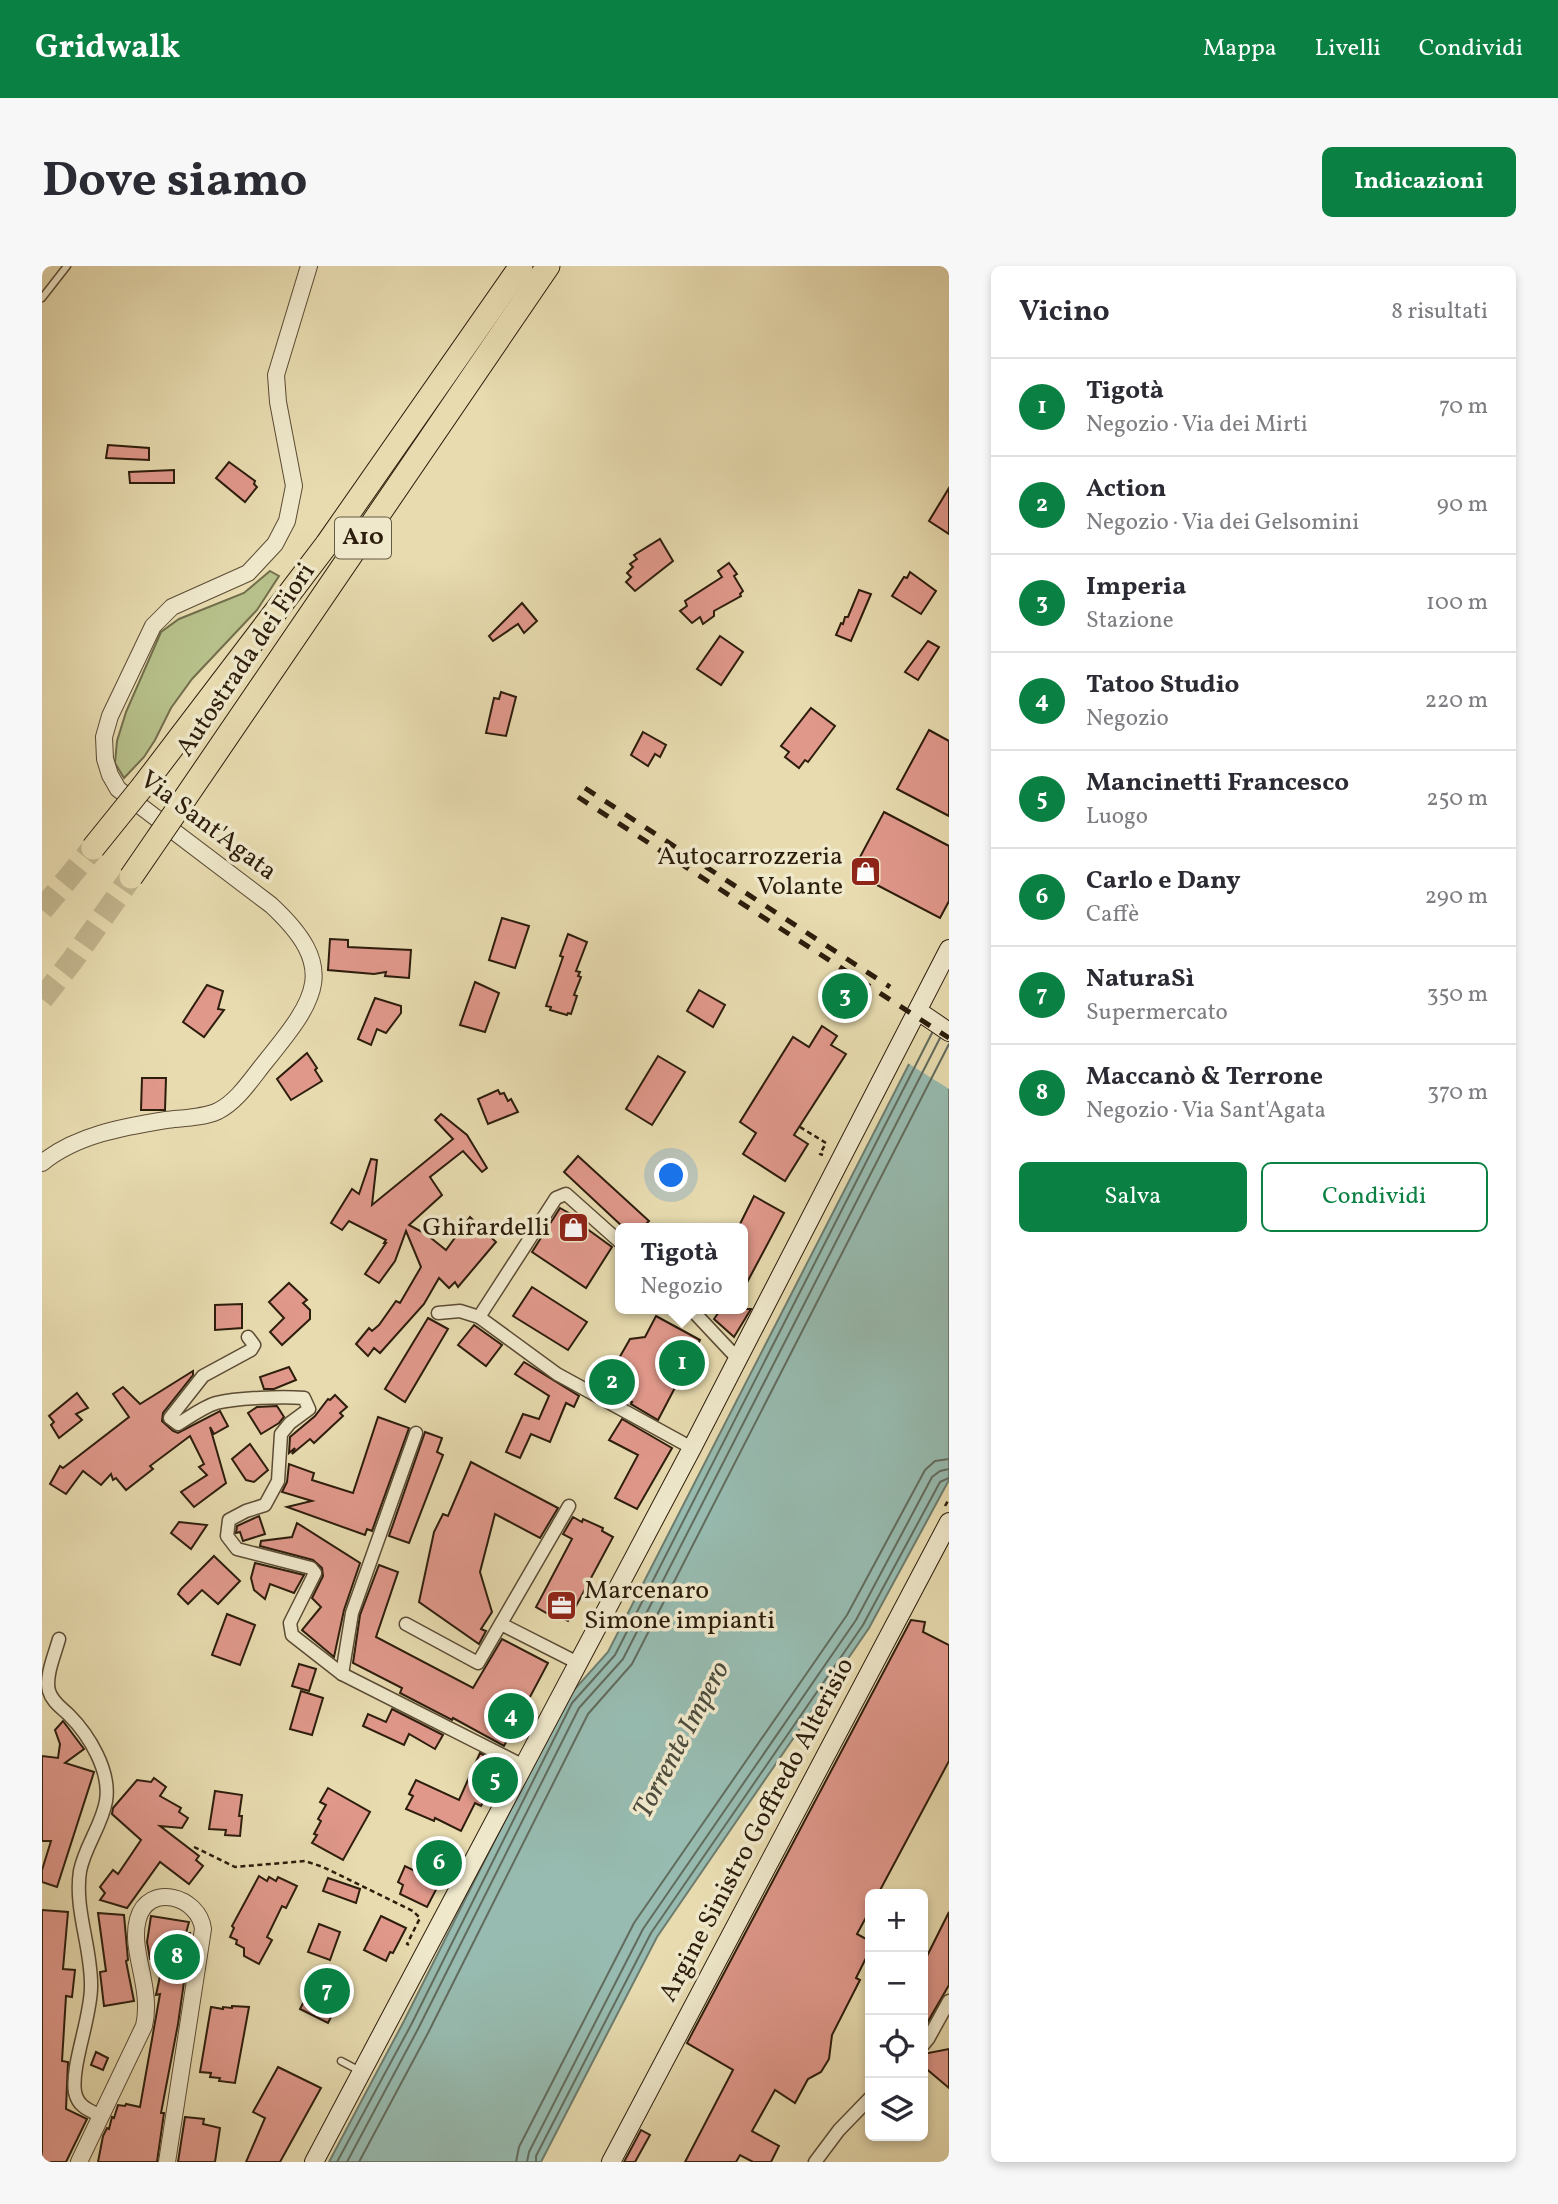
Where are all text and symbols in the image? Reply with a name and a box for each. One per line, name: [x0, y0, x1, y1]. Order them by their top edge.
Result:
text: Gridwalk: [35, 26, 180, 72]
text: Mappa: [1203, 32, 1277, 66]
text: Livelli: [1315, 32, 1381, 66]
text: Condividi: [1419, 32, 1523, 66]
button: Indicazioni: [1322, 147, 1516, 217]
text: Dove siamo: [42, 148, 308, 217]
text: Vicino: [1019, 291, 1110, 333]
text: 8 risultati: [1391, 296, 1488, 328]
text: Tigotà: [1086, 373, 1164, 409]
text: 1: [1037, 391, 1047, 423]
text: 70 m: [1439, 391, 1488, 423]
text: Negozio · Via dei Mirti: [1086, 409, 1308, 441]
text: Action: [1086, 471, 1166, 507]
text: 2: [1036, 489, 1048, 521]
text: 90 m: [1437, 489, 1488, 521]
text: Negozio · Via dei Gelsomini: [1086, 507, 1359, 539]
road number: A10: [335, 517, 391, 558]
street label: Autostrada dei Fiori: [168, 556, 324, 764]
text: Imperia: [1086, 569, 1187, 605]
text: 3: [1036, 587, 1048, 619]
text: 100 m: [1426, 587, 1488, 619]
text: Stazione: [1086, 605, 1174, 637]
text: Tatoo Studio: [1086, 667, 1239, 703]
text: 4: [1035, 685, 1049, 717]
text: 220 m: [1425, 685, 1488, 717]
text: Negozio: [1086, 703, 1169, 735]
street label: Via Sant'Agata: [132, 763, 284, 889]
text: Mancinetti Francesco: [1086, 765, 1349, 801]
text: 5: [1036, 783, 1048, 815]
text: 250 m: [1426, 783, 1488, 815]
text: Luogo: [1086, 801, 1148, 833]
place label: Autocarrozzeria Volante: [658, 839, 843, 905]
shop icon: Autocarrozzeria Volante: [849, 855, 883, 889]
text: Carlo e Dany: [1086, 863, 1241, 899]
text: 6: [1036, 881, 1048, 913]
text: 290 m: [1425, 881, 1488, 913]
text: Caffè: [1086, 899, 1139, 931]
text: NaturaSì: [1086, 961, 1195, 997]
pin: 3: [822, 970, 868, 1022]
text: 7: [1037, 979, 1048, 1011]
text: 350 m: [1427, 979, 1488, 1011]
text: Supermercato: [1086, 997, 1228, 1029]
text: Maccanò & Terrone: [1086, 1059, 1323, 1095]
text: 8: [1036, 1077, 1048, 1109]
text: 370 m: [1427, 1077, 1488, 1109]
text: Negozio · Via Sant'Agata: [1086, 1095, 1326, 1127]
your location: [654, 1158, 688, 1192]
button: Salva: [1019, 1162, 1247, 1232]
button: Condividi: [1261, 1162, 1488, 1232]
place label: Ghirardelli: [423, 1210, 550, 1246]
shop icon: Ghirardelli: [556, 1211, 590, 1245]
popup: [615, 1223, 748, 1314]
text: Tigotà: [640, 1235, 718, 1271]
text: Negozio: [640, 1271, 723, 1303]
pin: 1: [659, 1337, 705, 1389]
pin: 2: [589, 1356, 635, 1408]
place label: Marcenaro Simone impianti: [584, 1573, 775, 1639]
office icon: Marcenaro Simone impianti: [544, 1589, 578, 1623]
street label: Argine Sinistro Goffredo Alterisio: [651, 1652, 863, 2008]
water label: Torrente Impero: [624, 1654, 740, 1826]
pin: 4: [488, 1690, 534, 1742]
pin: 5: [472, 1754, 518, 1806]
pin: 6: [416, 1837, 462, 1889]
map controls: [865, 1889, 928, 2141]
button: +: [865, 1889, 928, 1952]
pin: 8: [154, 1931, 200, 1983]
button: −: [865, 1952, 928, 2015]
pin: 7: [304, 1965, 350, 2017]
button: locate: [865, 2015, 928, 2078]
button: layers: [865, 2078, 928, 2141]

